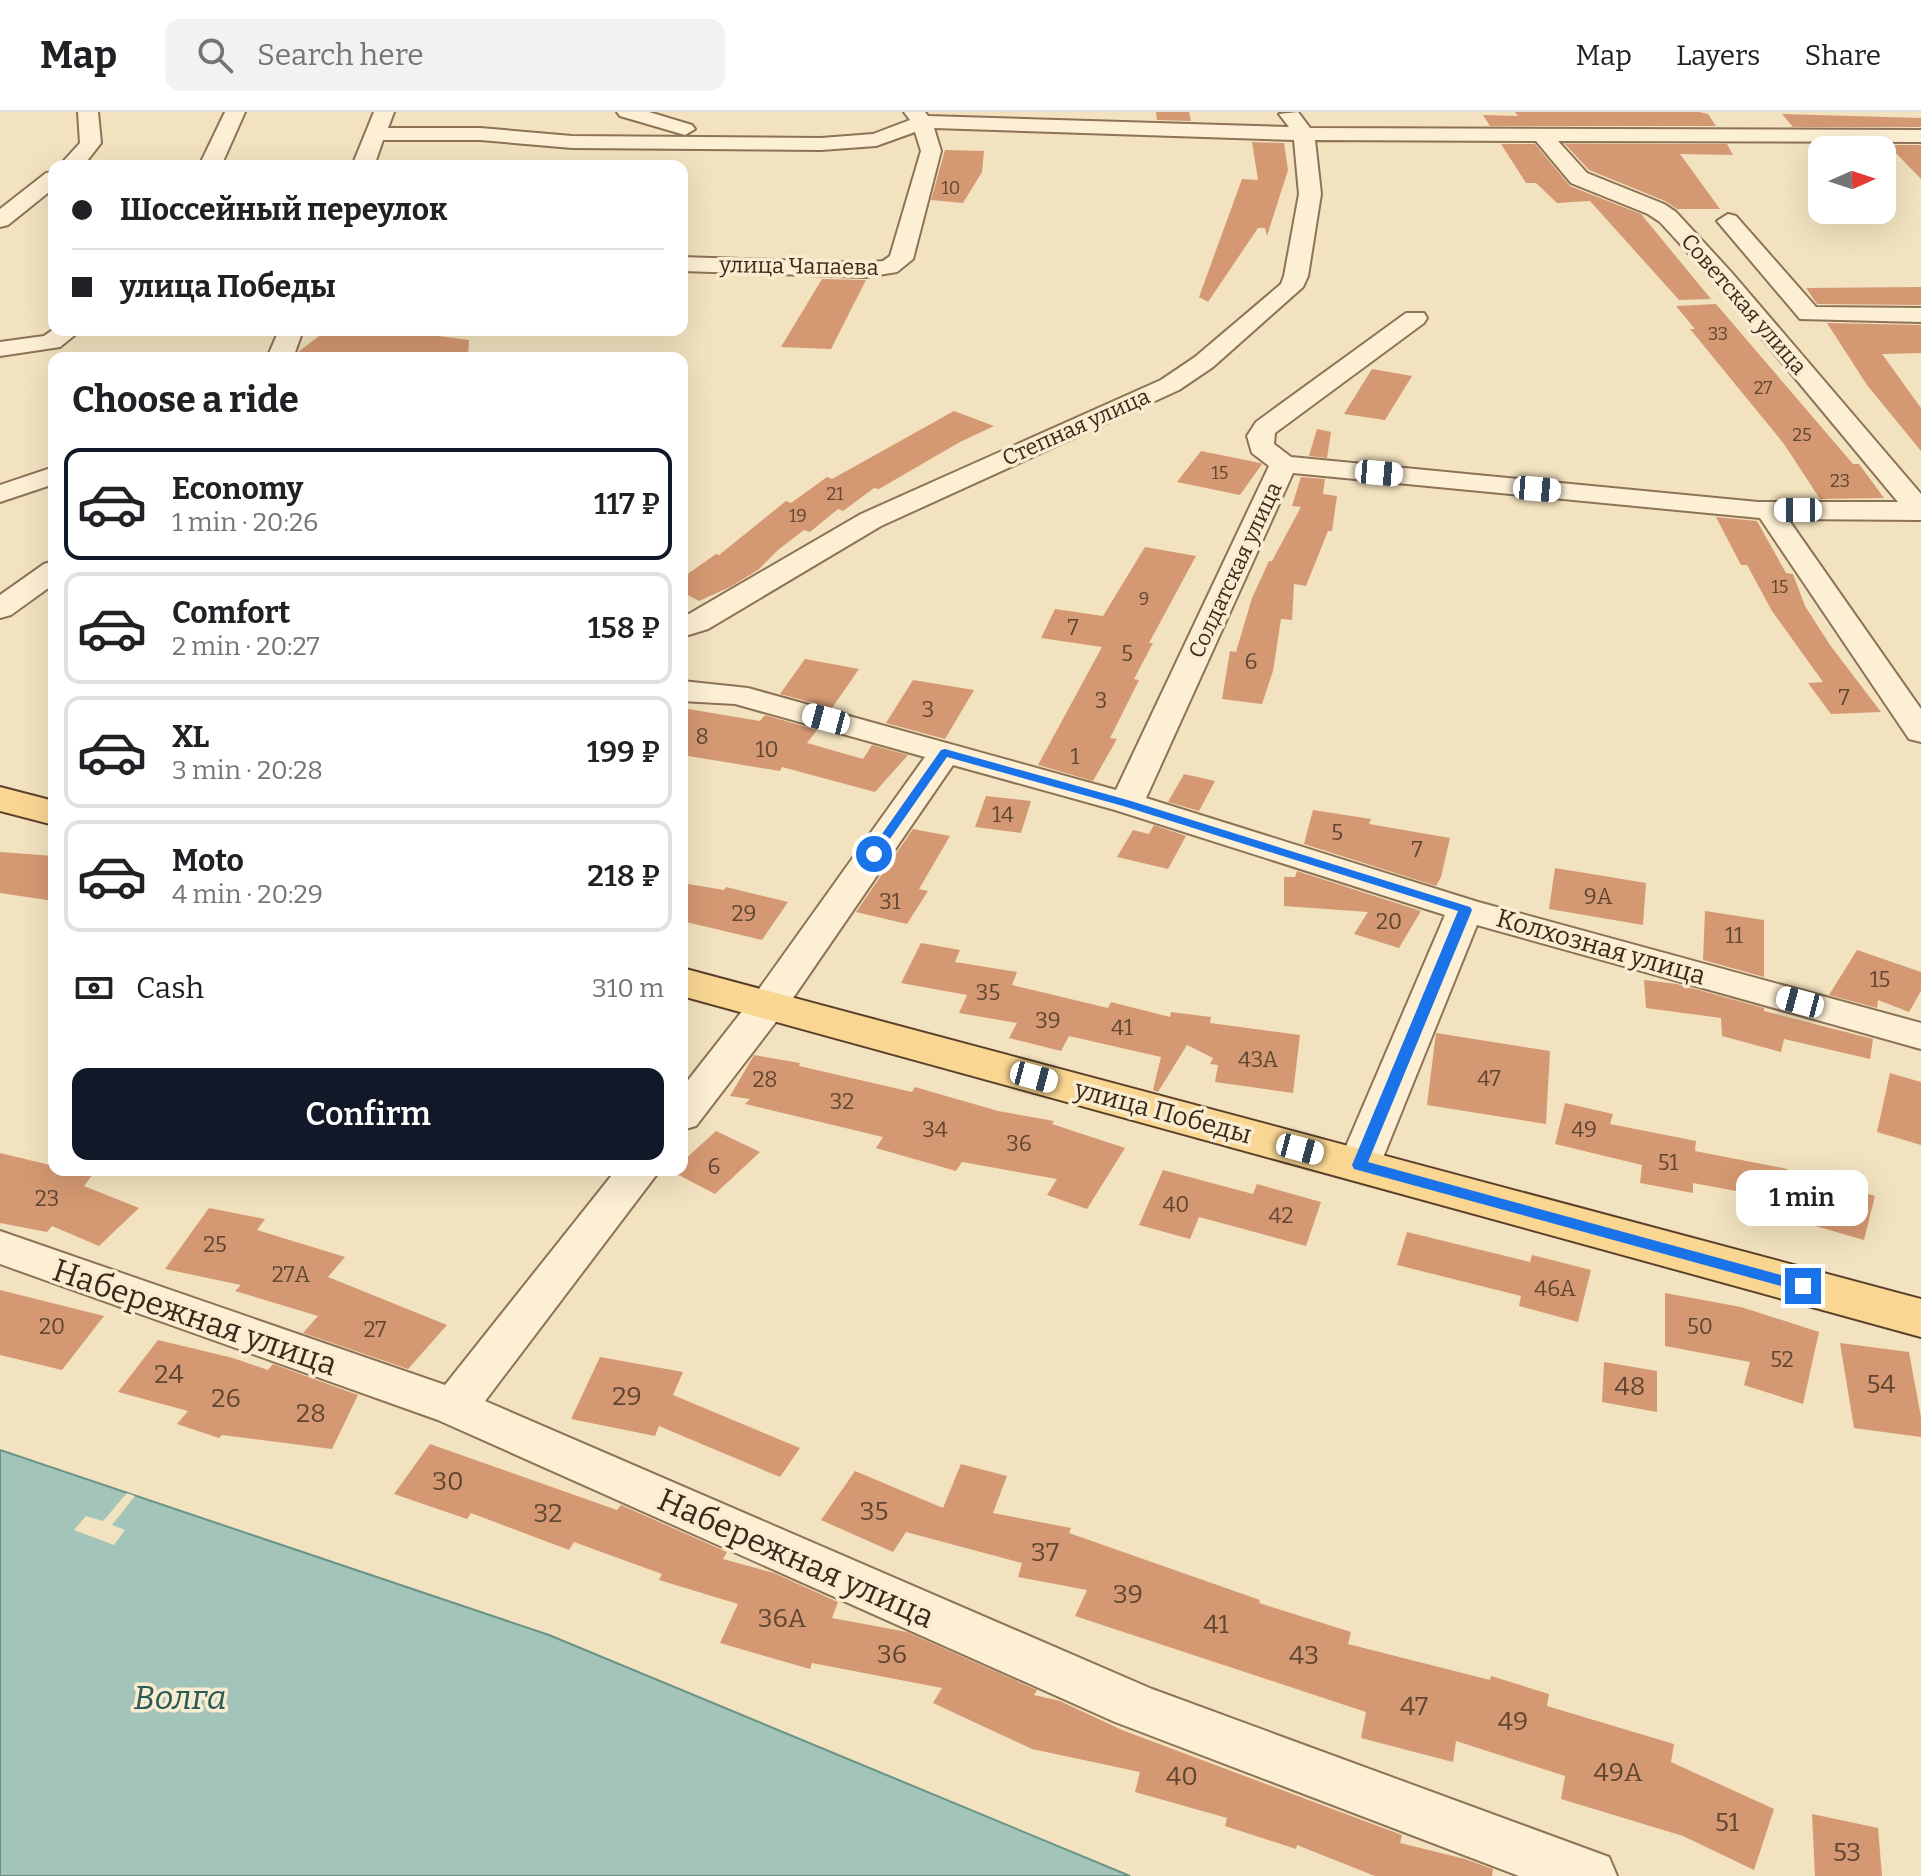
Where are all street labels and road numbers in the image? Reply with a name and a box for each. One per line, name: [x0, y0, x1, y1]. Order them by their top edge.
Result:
street label: Советская улица: [1675, 228, 1813, 380]
street label: улица Чапаева: [718, 251, 879, 281]
street label: Степная улица: [998, 382, 1154, 472]
street label: Солдатская улица: [1182, 478, 1288, 662]
street label: Колхозная улица: [1493, 902, 1709, 992]
street label: улица Победы: [1070, 1073, 1255, 1151]
street label: Набережная улица: [48, 1251, 342, 1383]
street label: Набережная улица: [652, 1480, 940, 1636]

